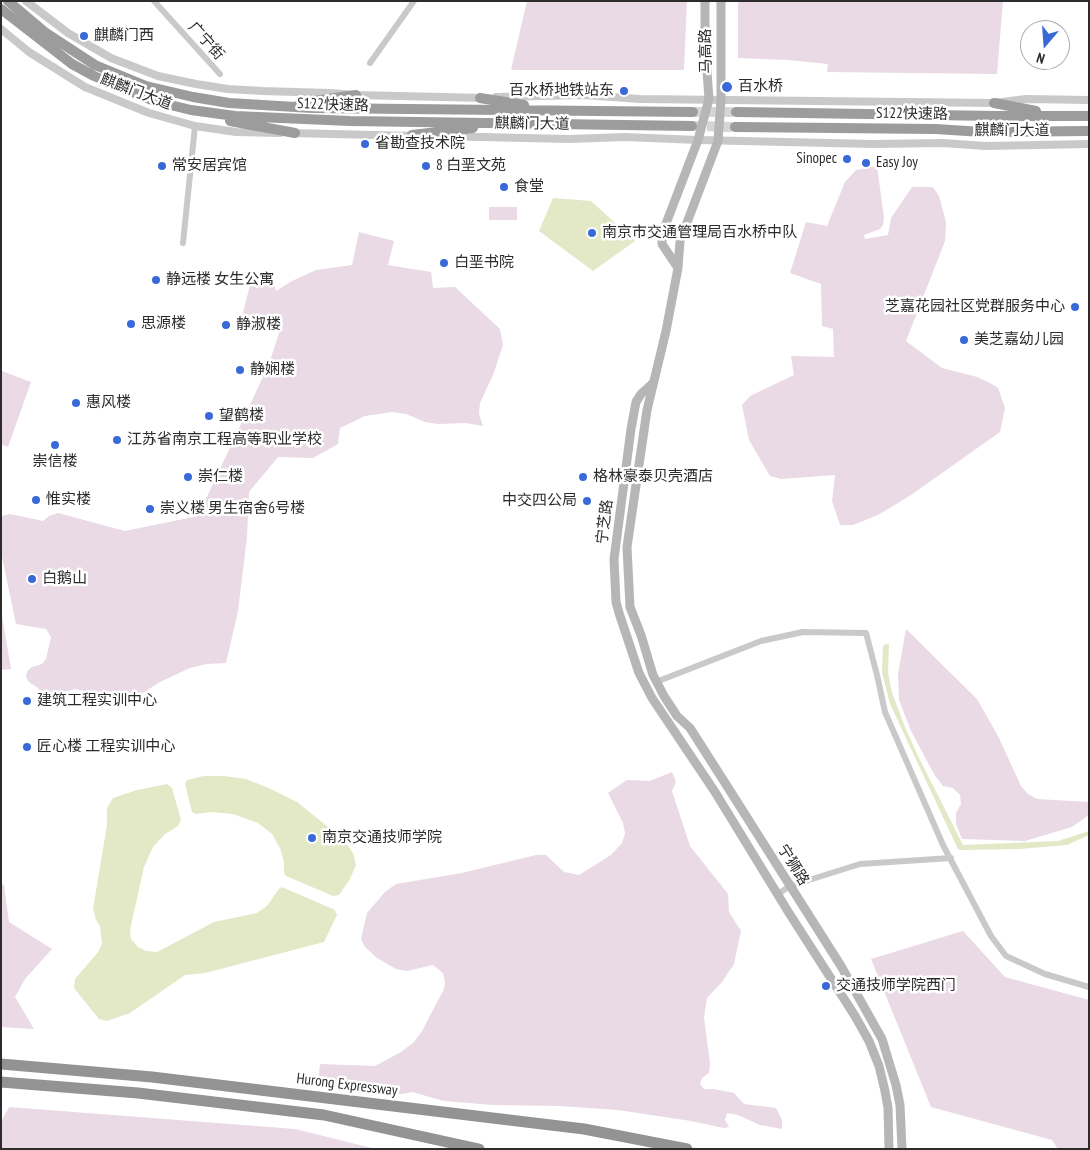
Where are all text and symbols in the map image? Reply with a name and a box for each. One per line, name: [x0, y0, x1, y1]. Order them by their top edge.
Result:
street label: 广宁街: [184, 18, 228, 64]
north arrow: [1020, 20, 1070, 70]
place label: 麒麟门西: [94, 27, 154, 45]
street label: 马高路: [697, 28, 715, 74]
marker: 麒麟门西: [78, 30, 90, 42]
text: N: [1034, 49, 1047, 68]
street label: 麒麟门大道: [98, 70, 174, 114]
place label: 百水桥: [738, 78, 783, 96]
marker: 百水桥: [720, 80, 734, 94]
place label: 百水桥地铁站东: [509, 82, 614, 100]
marker: 百水桥地铁站东: [618, 85, 630, 97]
street label: S122快速路: [297, 95, 369, 115]
street label: S122快速路: [876, 104, 948, 124]
street label: 麒麟门大道: [494, 114, 570, 134]
street label: 麒麟门大道: [975, 122, 1049, 140]
place label: 省勘查技术院: [375, 135, 465, 153]
marker: 省勘查技术院: [359, 138, 371, 150]
place label: Sinopec: [796, 150, 837, 168]
marker: Sinopec: [841, 153, 853, 165]
place label: Easy Joy: [876, 154, 918, 172]
place label: 常安居宾馆: [172, 157, 247, 175]
place label: 8 白垩文苑: [436, 157, 506, 175]
marker: Easy Joy: [860, 157, 872, 169]
marker: 常安居宾馆: [156, 160, 168, 172]
marker: 8 白垩文苑: [420, 160, 432, 172]
place label: 食堂: [514, 178, 544, 196]
marker: 食堂: [498, 181, 510, 193]
place label: 南京市交通管理局百水桥中队: [602, 224, 797, 242]
marker: 南京市交通管理局百水桥中队: [586, 227, 598, 239]
place label: 白垩书院: [454, 254, 514, 272]
marker: 白垩书院: [438, 257, 450, 269]
place label: 静远楼 女生公寓: [166, 271, 274, 289]
marker: 静远楼 女生公寓: [150, 274, 162, 286]
place label: 芝嘉花园社区党群服务中心: [885, 298, 1065, 316]
marker: 芝嘉花园社区党群服务中心: [1069, 301, 1081, 313]
place label: 思源楼: [141, 315, 186, 333]
place label: 静淑楼: [236, 316, 281, 334]
marker: 思源楼: [125, 318, 137, 330]
marker: 静淑楼: [220, 319, 232, 331]
place label: 美芝嘉幼儿园: [974, 331, 1064, 349]
marker: 美芝嘉幼儿园: [958, 334, 970, 346]
place label: 静娴楼: [250, 361, 295, 379]
marker: 静娴楼: [234, 364, 246, 376]
place label: 惠风楼: [86, 394, 131, 412]
marker: 惠风楼: [70, 397, 82, 409]
place label: 望鹤楼: [219, 407, 264, 425]
marker: 望鹤楼: [203, 410, 215, 422]
place label: 江苏省南京工程高等职业学校: [127, 431, 322, 449]
marker: 江苏省南京工程高等职业学校: [111, 434, 123, 446]
marker: 崇信楼: [49, 439, 61, 451]
place label: 崇信楼: [33, 453, 77, 471]
place label: 崇仁楼: [198, 468, 243, 486]
place label: 格林豪泰贝壳酒店: [593, 468, 713, 486]
marker: 崇仁楼: [182, 471, 194, 483]
marker: 格林豪泰贝壳酒店: [577, 471, 589, 483]
place label: 惟实楼: [46, 491, 91, 509]
place label: 中交四公局: [502, 492, 577, 510]
marker: 惟实楼: [30, 494, 42, 506]
marker: 中交四公局: [581, 495, 593, 507]
street label: 宁芝路: [593, 499, 617, 545]
place label: 崇义楼 男生宿舍6号楼: [160, 500, 305, 518]
marker: 崇义楼 男生宿舍6号楼: [144, 503, 156, 515]
place label: 白鹅山: [42, 570, 87, 588]
marker: 白鹅山: [26, 573, 38, 585]
place label: 建筑工程实训中心: [37, 692, 157, 710]
marker: 建筑工程实训中心: [21, 695, 33, 707]
place label: 匠心楼 工程实训中心: [37, 738, 175, 756]
marker: 匠心楼 工程实训中心: [21, 741, 33, 753]
place label: 南京交通技师学院: [322, 829, 442, 847]
marker: 南京交通技师学院: [306, 832, 318, 844]
street label: 宁狮路: [773, 841, 813, 889]
place label: 交通技师学院西门: [836, 977, 956, 995]
marker: 交通技师学院西门: [820, 980, 832, 992]
street label: Hurong Expressway: [296, 1070, 398, 1100]

